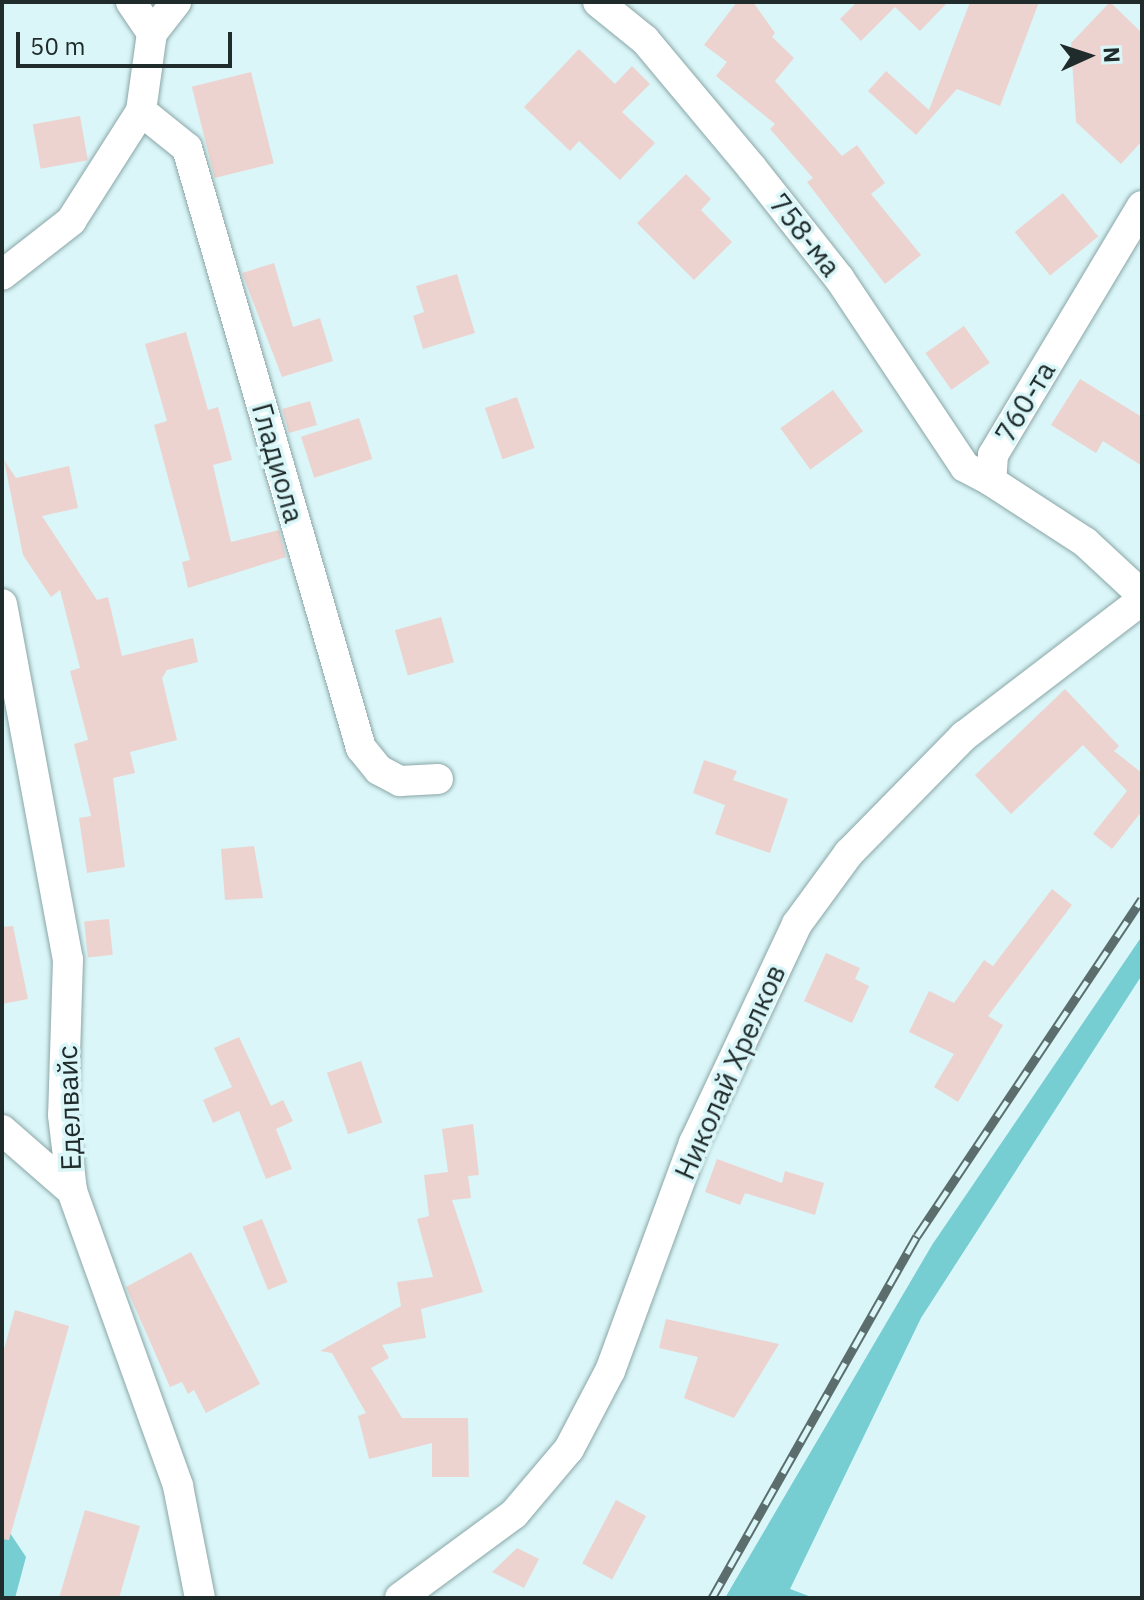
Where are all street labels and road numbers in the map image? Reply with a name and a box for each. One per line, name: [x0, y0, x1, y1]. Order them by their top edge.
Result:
street label: 758-ма: [762, 187, 848, 283]
street label: 760-та: [988, 355, 1062, 449]
street label: Гладиола: [245, 399, 311, 527]
street label: Николай Хрелков: [668, 959, 792, 1185]
street label: Еделвайс: [50, 1045, 88, 1171]

